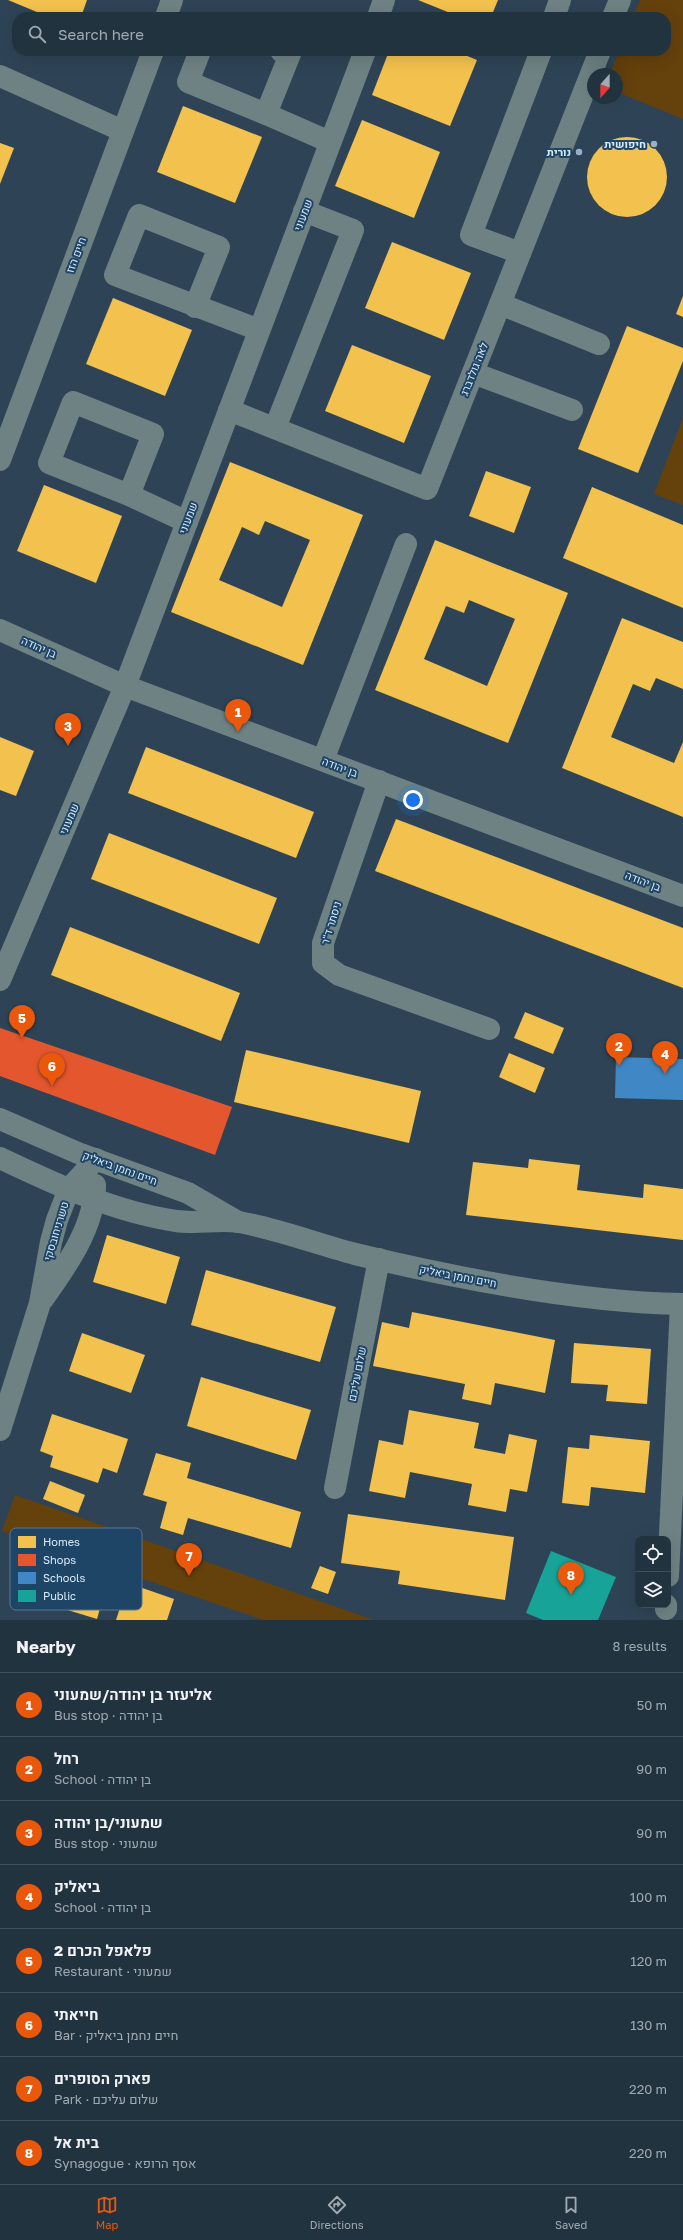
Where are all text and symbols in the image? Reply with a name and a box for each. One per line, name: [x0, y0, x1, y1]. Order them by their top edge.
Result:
search box: [12, 12, 671, 56]
icon: search: [26, 23, 48, 45]
text: Search here: [58, 25, 144, 43]
north arrow: [587, 68, 623, 104]
place label: חיפושית: [604, 137, 646, 150]
marker: חיפושית: [649, 139, 659, 149]
place label: נורית: [547, 145, 571, 158]
marker: נורית: [574, 147, 584, 157]
street label: שמעוני: [291, 197, 314, 232]
street label: חיים הזז: [63, 235, 88, 275]
street label: לאה גולדברג: [457, 340, 490, 397]
street label: שמעוני: [176, 500, 199, 535]
street label: בן יהודה: [20, 633, 59, 660]
pin: 1: [225, 699, 251, 732]
pin: 3: [55, 713, 81, 746]
street label: בן יהודה: [321, 754, 360, 779]
your location: [403, 790, 423, 810]
street label: שמעוני: [56, 801, 81, 836]
street label: בן יהודה: [624, 868, 663, 893]
street label: ניסתר ד"ר: [318, 900, 343, 946]
pin: 5: [9, 1005, 35, 1038]
pin: 2: [606, 1033, 632, 1066]
pin: 4: [652, 1041, 678, 1074]
pin: 6: [39, 1053, 65, 1086]
street label: חיים נחמן ביאליק: [81, 1148, 159, 1187]
street label: טשרניחובסקי: [40, 1200, 71, 1262]
street label: חיים נחמן ביאליק: [418, 1262, 498, 1289]
street label: שלום עליכם: [345, 1345, 368, 1402]
legend: [10, 1528, 142, 1610]
text: Homes: [43, 1535, 80, 1548]
map controls: [635, 1536, 671, 1608]
button: locate: [635, 1536, 671, 1572]
pin: 7: [176, 1543, 202, 1576]
text: Shops: [43, 1553, 76, 1566]
pin: 8: [558, 1562, 584, 1595]
text: Schools: [43, 1571, 86, 1584]
button: layers: [635, 1572, 671, 1608]
text: Public: [43, 1589, 76, 1602]
text: Nearby: [16, 1636, 76, 1657]
text: 8 results: [613, 1638, 667, 1654]
text: אליעזר בן יהודה/שמעוני: [54, 1685, 212, 1703]
text: 1: [26, 1697, 32, 1713]
text: 50 m: [637, 1697, 667, 1713]
text: Bus stop · בן יהודה: [54, 1707, 163, 1723]
text: רחל: [54, 1749, 79, 1767]
text: 2: [25, 1761, 33, 1777]
text: 90 m: [636, 1761, 667, 1777]
text: School · בן יהודה: [54, 1771, 151, 1787]
text: שמעוני/בן יהודה: [54, 1813, 163, 1831]
text: 3: [25, 1825, 33, 1841]
text: 90 m: [636, 1825, 667, 1841]
text: Bus stop · שמעוני: [54, 1835, 158, 1851]
text: ביאליק: [54, 1877, 100, 1895]
text: 4: [25, 1889, 33, 1905]
text: 100 m: [630, 1889, 667, 1905]
text: School · בן יהודה: [54, 1899, 151, 1915]
text: פלאפל הכרם 2: [54, 1941, 152, 1959]
text: 5: [25, 1953, 33, 1969]
text: 120 m: [630, 1953, 667, 1969]
text: Restaurant · שמעוני: [54, 1963, 172, 1979]
text: חייאתי: [54, 2005, 98, 2023]
text: 6: [25, 2017, 33, 2033]
text: 130 m: [630, 2017, 667, 2033]
text: Bar · חיים נחמן ביאליק: [54, 2027, 178, 2043]
text: פארק הסופרים: [54, 2069, 151, 2087]
text: 7: [25, 2081, 33, 2097]
text: 220 m: [629, 2081, 667, 2097]
text: Park · שלום עליכם: [54, 2091, 158, 2107]
text: בית אל: [54, 2133, 99, 2151]
text: 8: [25, 2145, 33, 2161]
text: 220 m: [629, 2145, 667, 2161]
text: Synagogue · אסף הרופא: [54, 2155, 196, 2171]
tab: Map: [96, 2194, 118, 2231]
tab: Directions: [310, 2194, 364, 2231]
tab: Saved: [555, 2194, 587, 2231]

